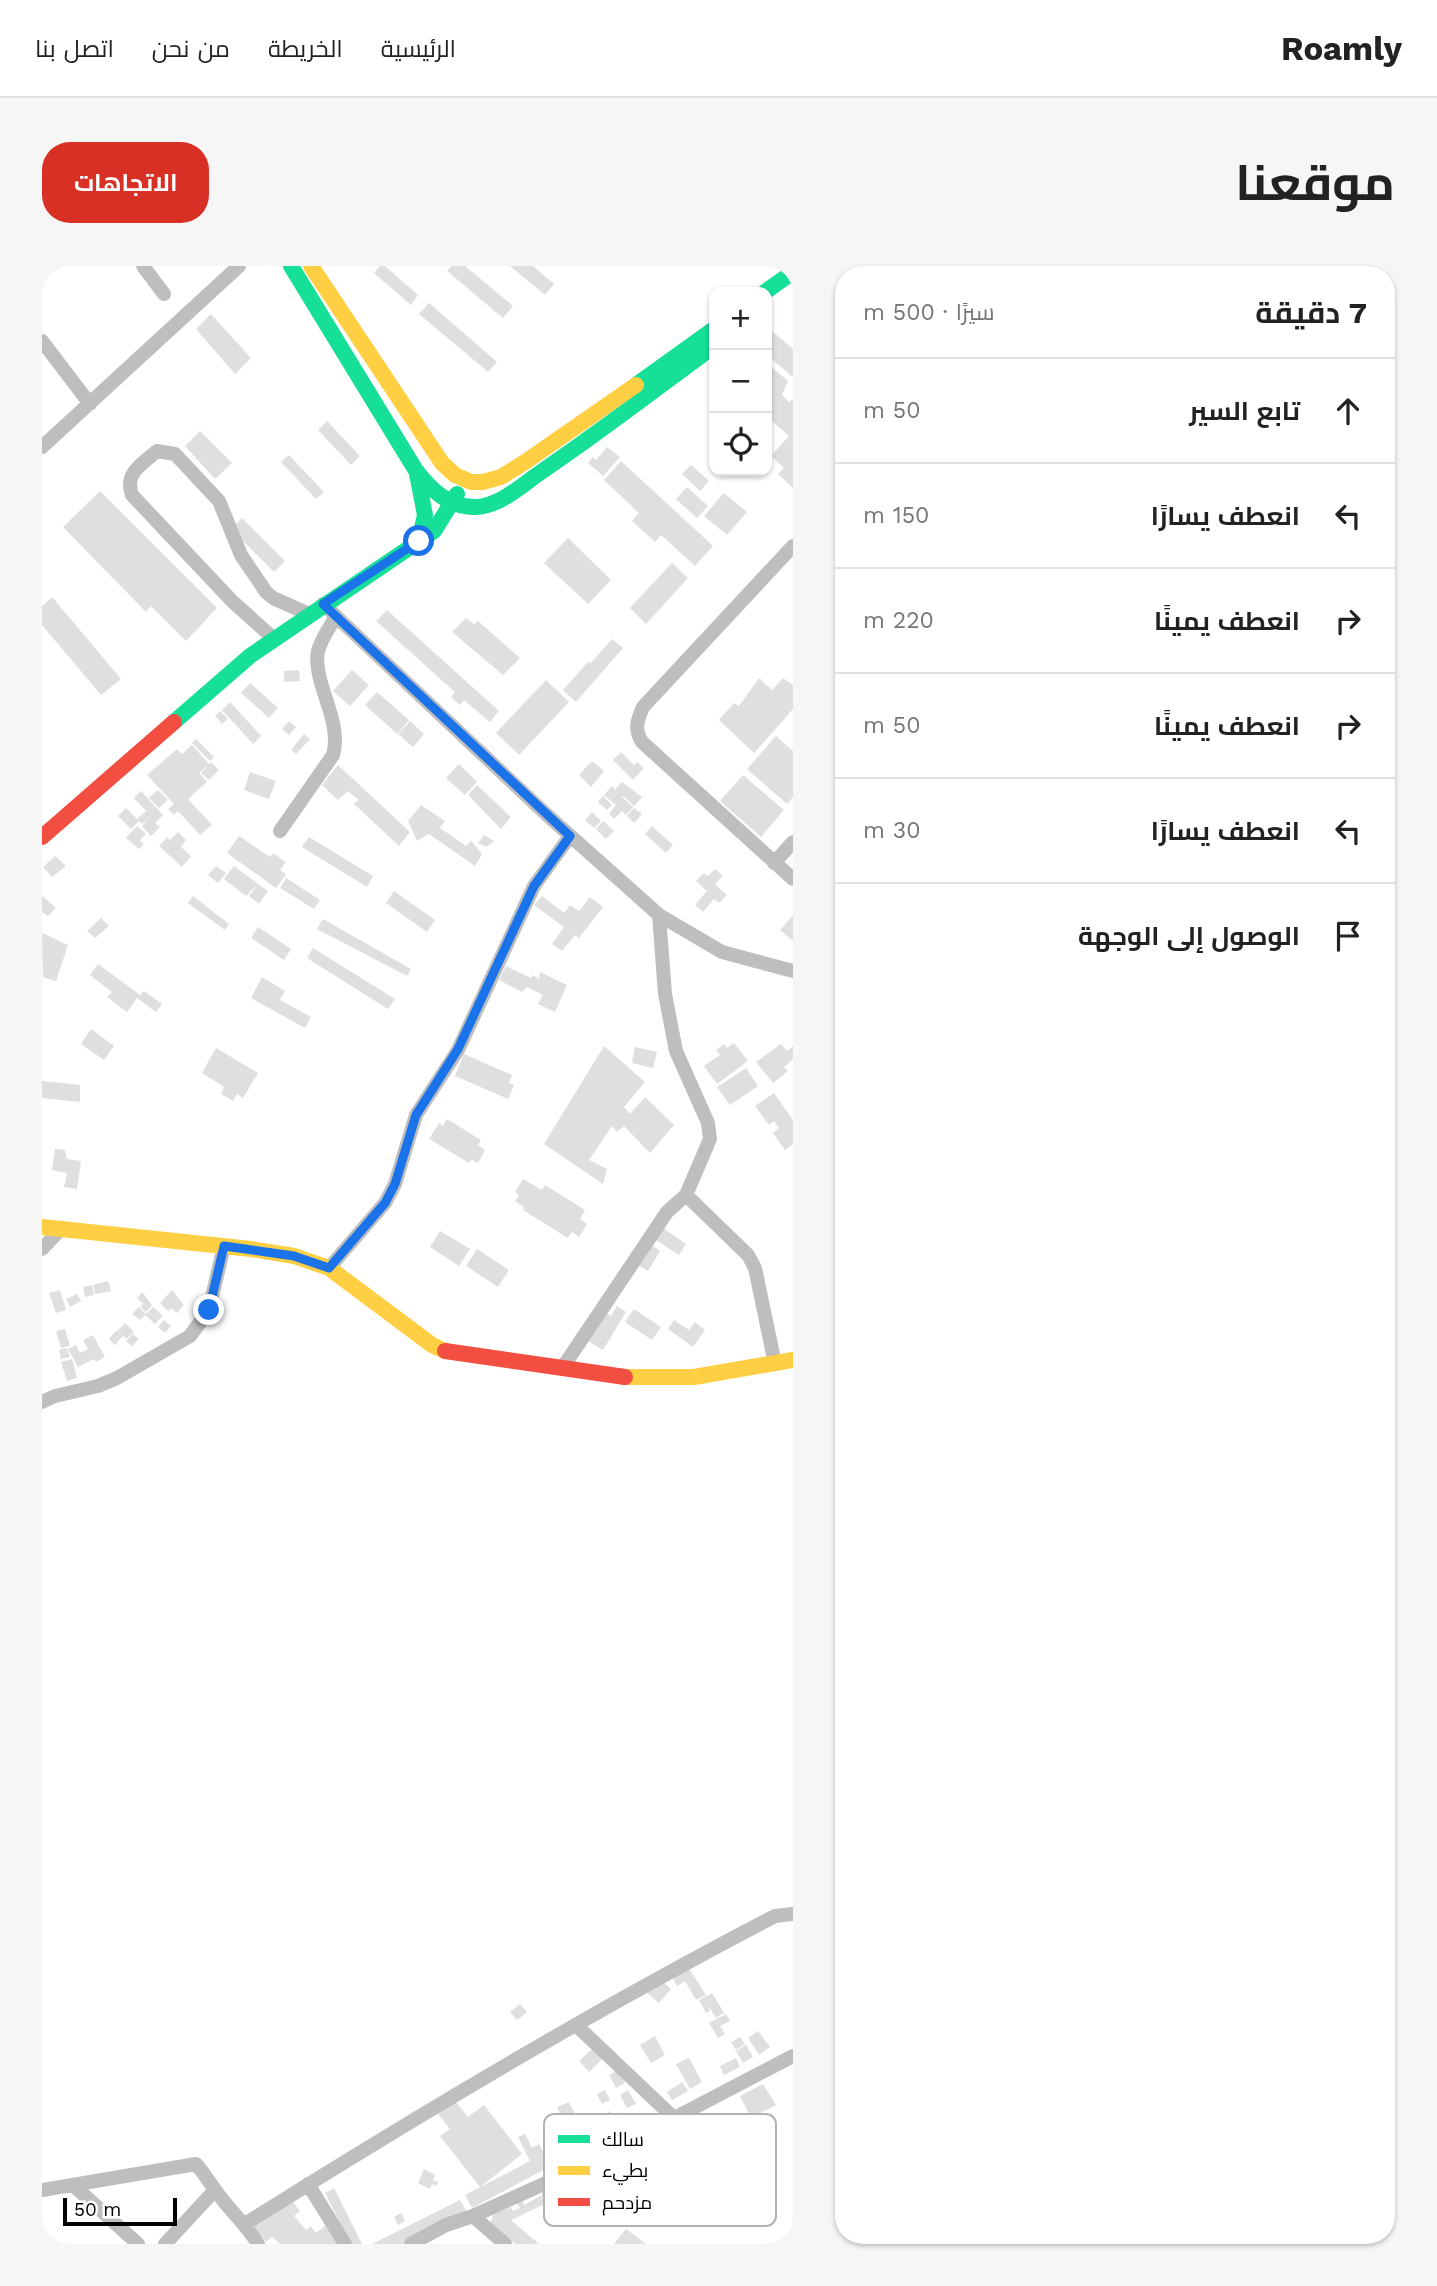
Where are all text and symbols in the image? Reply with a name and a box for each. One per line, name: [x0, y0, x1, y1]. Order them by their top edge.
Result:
text: Roamly: [1281, 29, 1402, 68]
text: اتصل بنا: [35, 35, 114, 63]
text: من نحن: [152, 35, 230, 63]
text: الخريطة: [268, 35, 343, 63]
text: الرئيسية: [381, 35, 456, 63]
button: الاتجاهات: [42, 142, 209, 223]
text: موقعنا: [1235, 154, 1395, 212]
map controls: [709, 287, 772, 476]
button: +: [709, 287, 772, 350]
text: 7 دقيقة: [1255, 295, 1367, 330]
text: سيرًا · 500 m: [863, 299, 995, 326]
button: −: [709, 350, 772, 413]
icon: ahead: [1329, 392, 1367, 430]
text: تابع السير: [1189, 396, 1300, 426]
text: 50 m: [863, 397, 920, 424]
button: locate: [709, 413, 772, 476]
icon: left: [1329, 497, 1367, 535]
text: انعطف يسارًا: [1151, 501, 1300, 531]
text: 150 m: [863, 502, 929, 529]
route start: [403, 525, 434, 556]
icon: right: [1329, 602, 1367, 640]
text: انعطف يمينًا: [1154, 606, 1300, 636]
text: 220 m: [863, 607, 934, 634]
icon: right: [1329, 707, 1367, 745]
text: انعطف يمينًا: [1154, 711, 1300, 741]
text: 50 m: [863, 712, 920, 739]
icon: left: [1329, 812, 1367, 850]
text: انعطف يسارًا: [1151, 816, 1300, 846]
text: 30 m: [863, 817, 920, 844]
icon: arrive: [1329, 917, 1367, 955]
text: الوصول إلى الوجهة: [1078, 921, 1300, 951]
route end: [193, 1294, 224, 1325]
legend: [544, 2114, 776, 2226]
text: سالك: [602, 2128, 644, 2151]
text: بطيء: [602, 2159, 648, 2185]
text: مزدحم: [602, 2191, 652, 2216]
scale bar: [63, 2195, 177, 2227]
text: 50 m: [74, 2198, 121, 2221]

